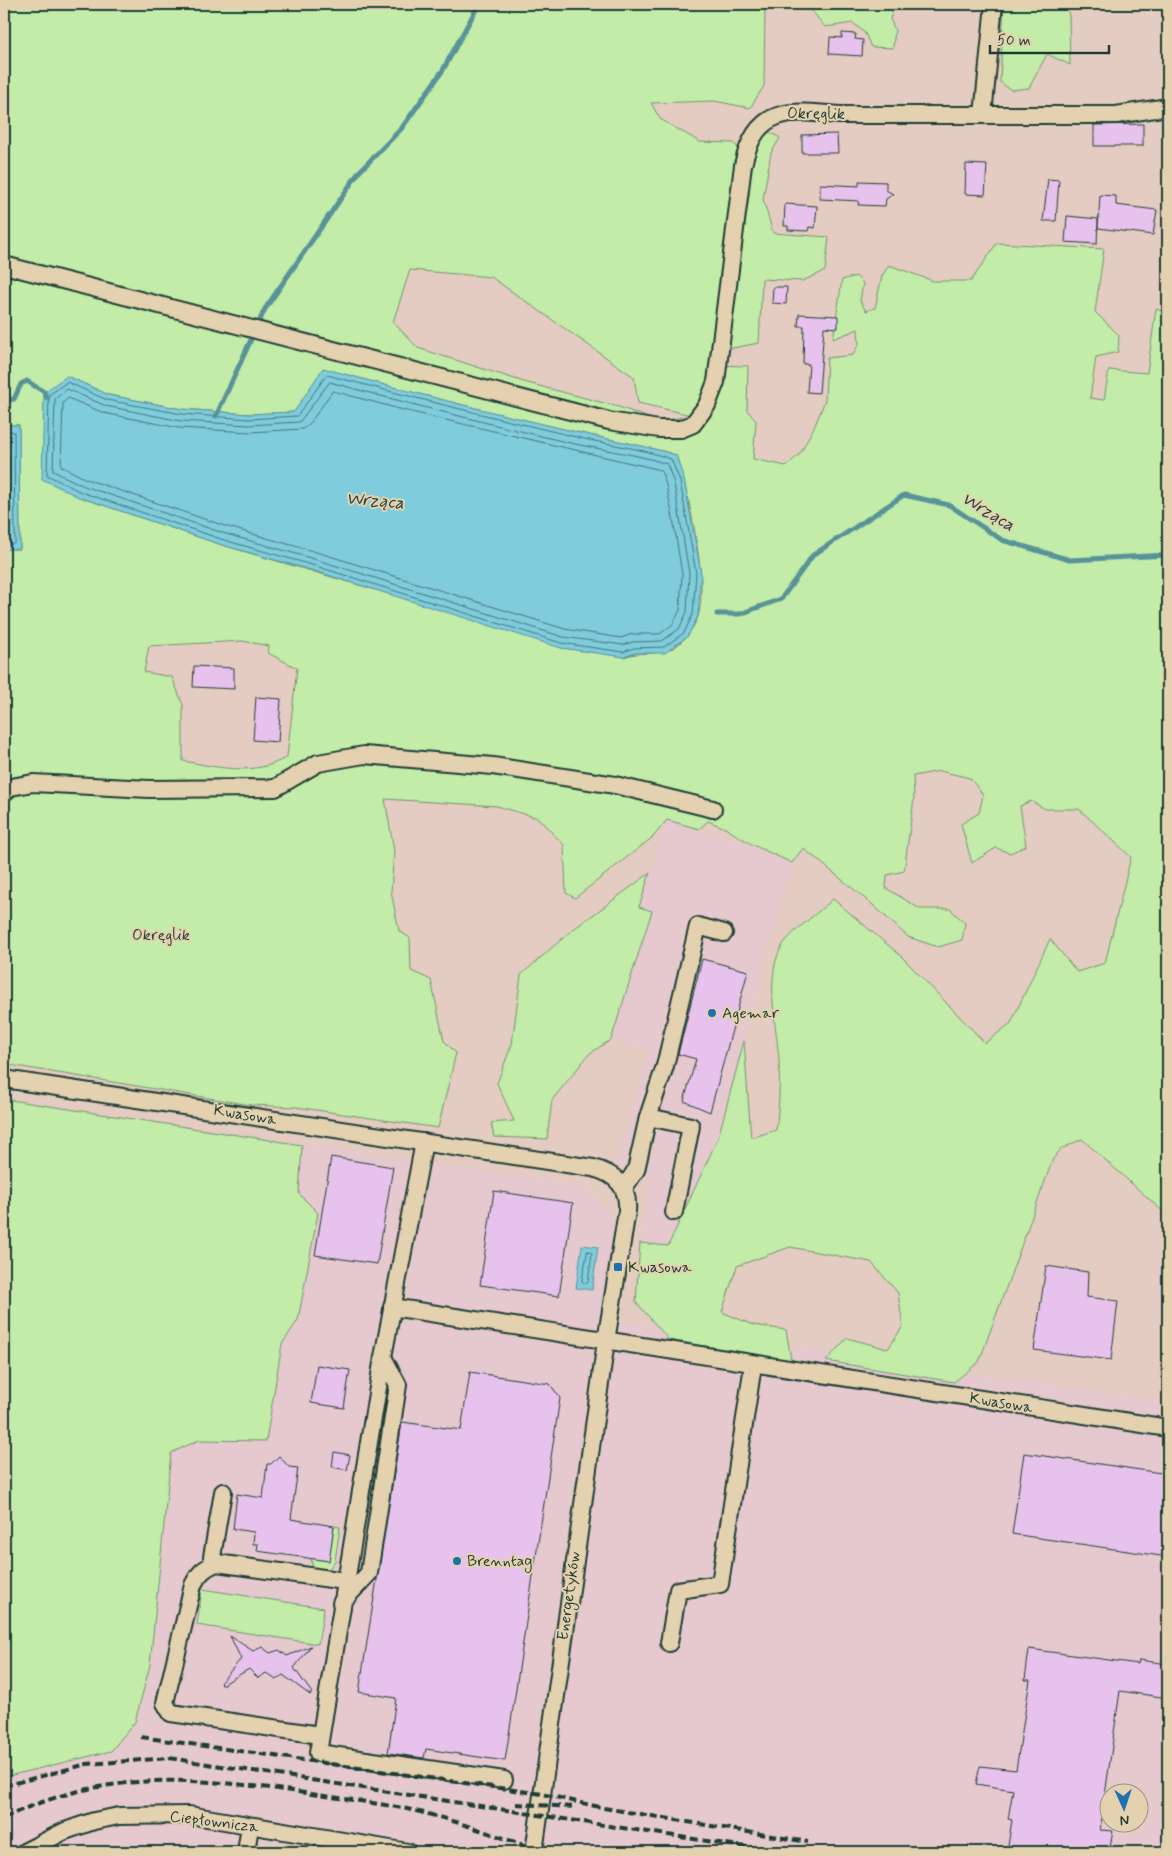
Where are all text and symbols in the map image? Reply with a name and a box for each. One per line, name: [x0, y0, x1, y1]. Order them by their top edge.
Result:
scale bar: [990, 22, 1108, 54]
text: 50 m: [997, 31, 1031, 51]
street label: Okręglik: [787, 103, 845, 125]
water label: Wrząca: [345, 487, 405, 515]
water label: Wrząca: [957, 487, 1019, 537]
park label: Okręglik: [132, 925, 190, 946]
place label: Agemar: [722, 1003, 779, 1024]
marker: Agemar: [706, 1007, 718, 1019]
street label: Kwasowa: [212, 1100, 278, 1130]
place label: Kwasowa: [628, 1257, 692, 1278]
marker: Kwasowa: [612, 1261, 624, 1273]
street label: Kwasowa: [968, 1388, 1034, 1418]
street label: Energetyków: [552, 1550, 587, 1642]
place label: Brenntag: [467, 1551, 533, 1573]
marker: Brenntag: [451, 1555, 463, 1567]
north arrow: [1100, 1784, 1150, 1834]
street label: Ciepłownicza: [168, 1806, 260, 1838]
text: N: [1119, 1811, 1130, 1829]

